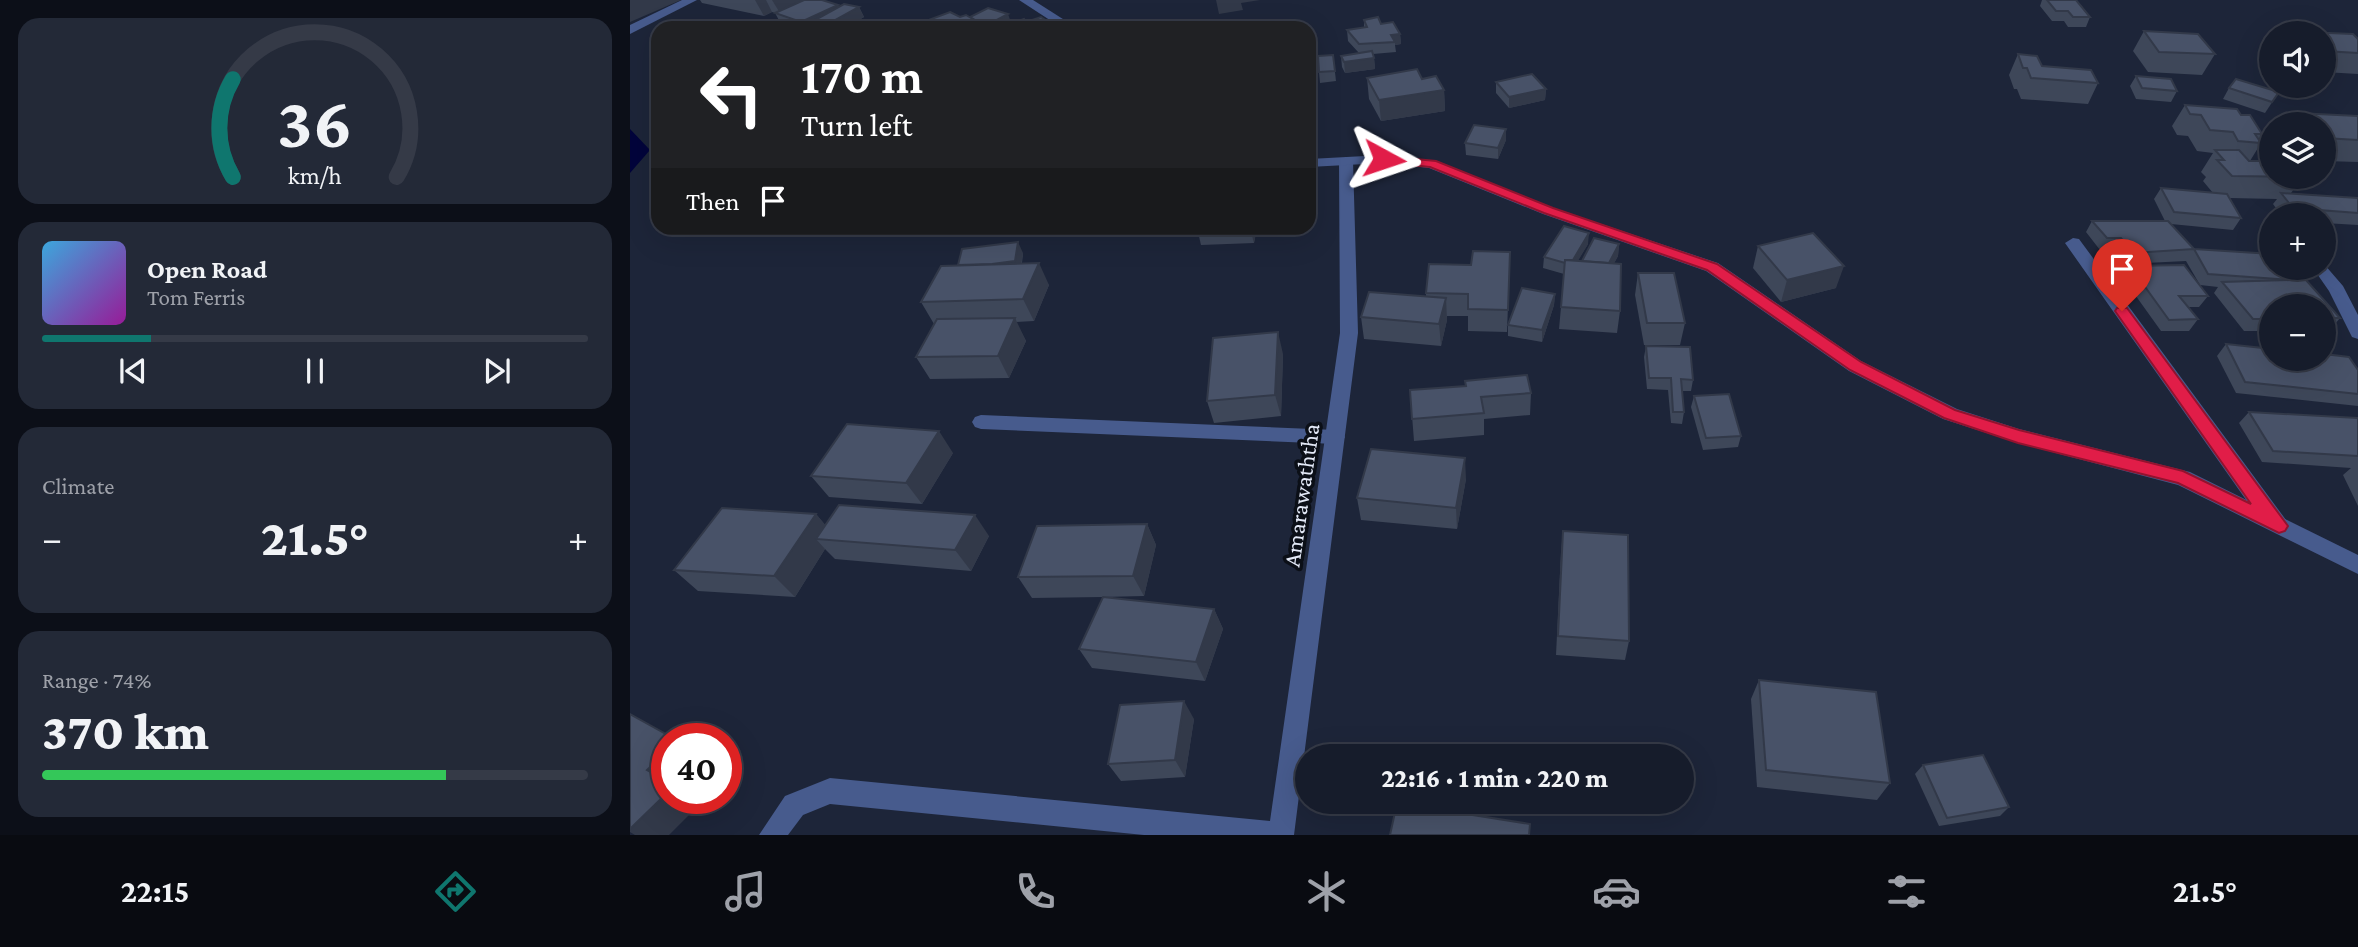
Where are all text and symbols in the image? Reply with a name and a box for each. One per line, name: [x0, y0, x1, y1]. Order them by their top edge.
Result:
map controls: [2259, 21, 2336, 371]
button: sound: [2259, 21, 2336, 98]
icon: left: [686, 49, 777, 140]
text: 170 m: [801, 49, 923, 104]
text: 36: [277, 83, 353, 164]
text: Turn left: [801, 107, 912, 143]
button: layers: [2259, 112, 2336, 189]
position arrow: [1347, 122, 1421, 196]
text: km/h: [288, 162, 342, 189]
icon: arrive: [754, 182, 792, 220]
text: Then: [686, 187, 740, 216]
button: +: [2259, 203, 2336, 280]
pin: [2092, 239, 2152, 311]
icon: arrive: [2103, 250, 2141, 288]
text: Open Road: [147, 255, 267, 284]
text: Tom Ferris: [147, 284, 245, 310]
button: −: [2259, 294, 2336, 371]
icon: previous: [114, 352, 152, 390]
icon: pause: [296, 352, 334, 390]
icon: next: [478, 352, 516, 390]
street label: Amarawaththa: [1278, 422, 1324, 568]
text: Climate: [42, 473, 114, 499]
text: 21.5°: [261, 508, 369, 566]
text: −: [42, 517, 62, 559]
text: +: [568, 517, 588, 559]
text: Range · 74%: [42, 667, 151, 693]
text: 370 km: [42, 702, 209, 760]
speed limit sign: 40: [651, 723, 742, 814]
text: 22:16 · 1 min · 220 m: [1381, 764, 1608, 793]
icon: directions: [431, 867, 480, 916]
icon: music: [721, 867, 770, 916]
icon: phone: [1011, 867, 1060, 916]
icon: climate: [1302, 867, 1351, 916]
icon: car: [1592, 867, 1641, 916]
icon: filters: [1882, 867, 1931, 916]
text: 22:15: [121, 873, 189, 909]
text: 21.5°: [2173, 873, 2237, 909]

